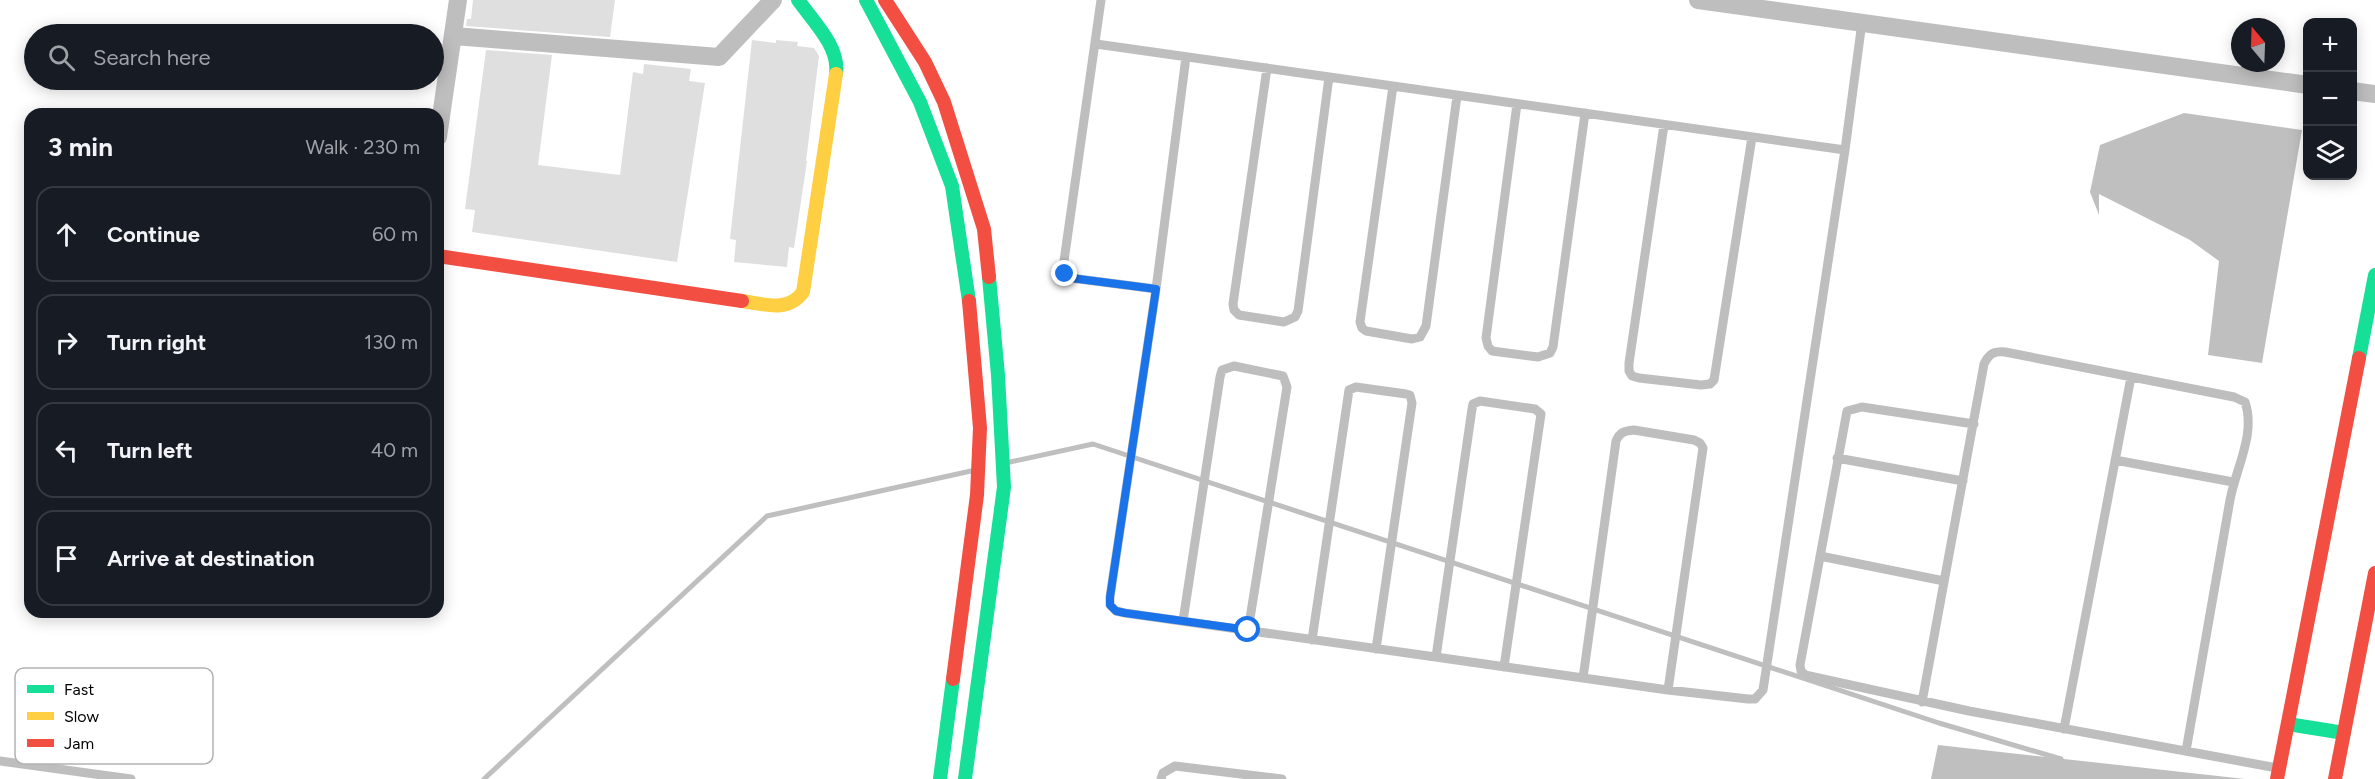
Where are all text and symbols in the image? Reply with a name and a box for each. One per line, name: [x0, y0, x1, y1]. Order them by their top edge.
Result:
north arrow: [2231, 18, 2285, 72]
map controls: [2303, 18, 2357, 180]
button: +: [2303, 18, 2357, 72]
search box: [24, 24, 444, 90]
icon: search: [45, 41, 78, 74]
text: Search here: [93, 44, 211, 71]
button: −: [2303, 72, 2357, 126]
button: layers: [2303, 126, 2357, 180]
text: 3 min: [48, 131, 113, 163]
text: Walk · 230 m: [306, 135, 420, 159]
icon: ahead: [50, 218, 83, 251]
text: Continue: [107, 221, 200, 248]
text: 60 m: [372, 222, 418, 246]
route end: [1051, 260, 1077, 286]
icon: right: [50, 326, 83, 359]
text: Turn right: [107, 329, 206, 356]
text: 130 m: [364, 330, 418, 354]
icon: left: [50, 434, 83, 467]
text: Turn left: [107, 437, 193, 464]
text: 40 m: [371, 438, 418, 462]
icon: arrive: [50, 542, 83, 575]
text: Arrive at destination: [107, 545, 315, 572]
route start: [1234, 616, 1260, 642]
legend: [15, 668, 213, 764]
text: Fast: [64, 680, 94, 699]
text: Slow: [64, 707, 99, 726]
text: Jam: [64, 734, 94, 753]

